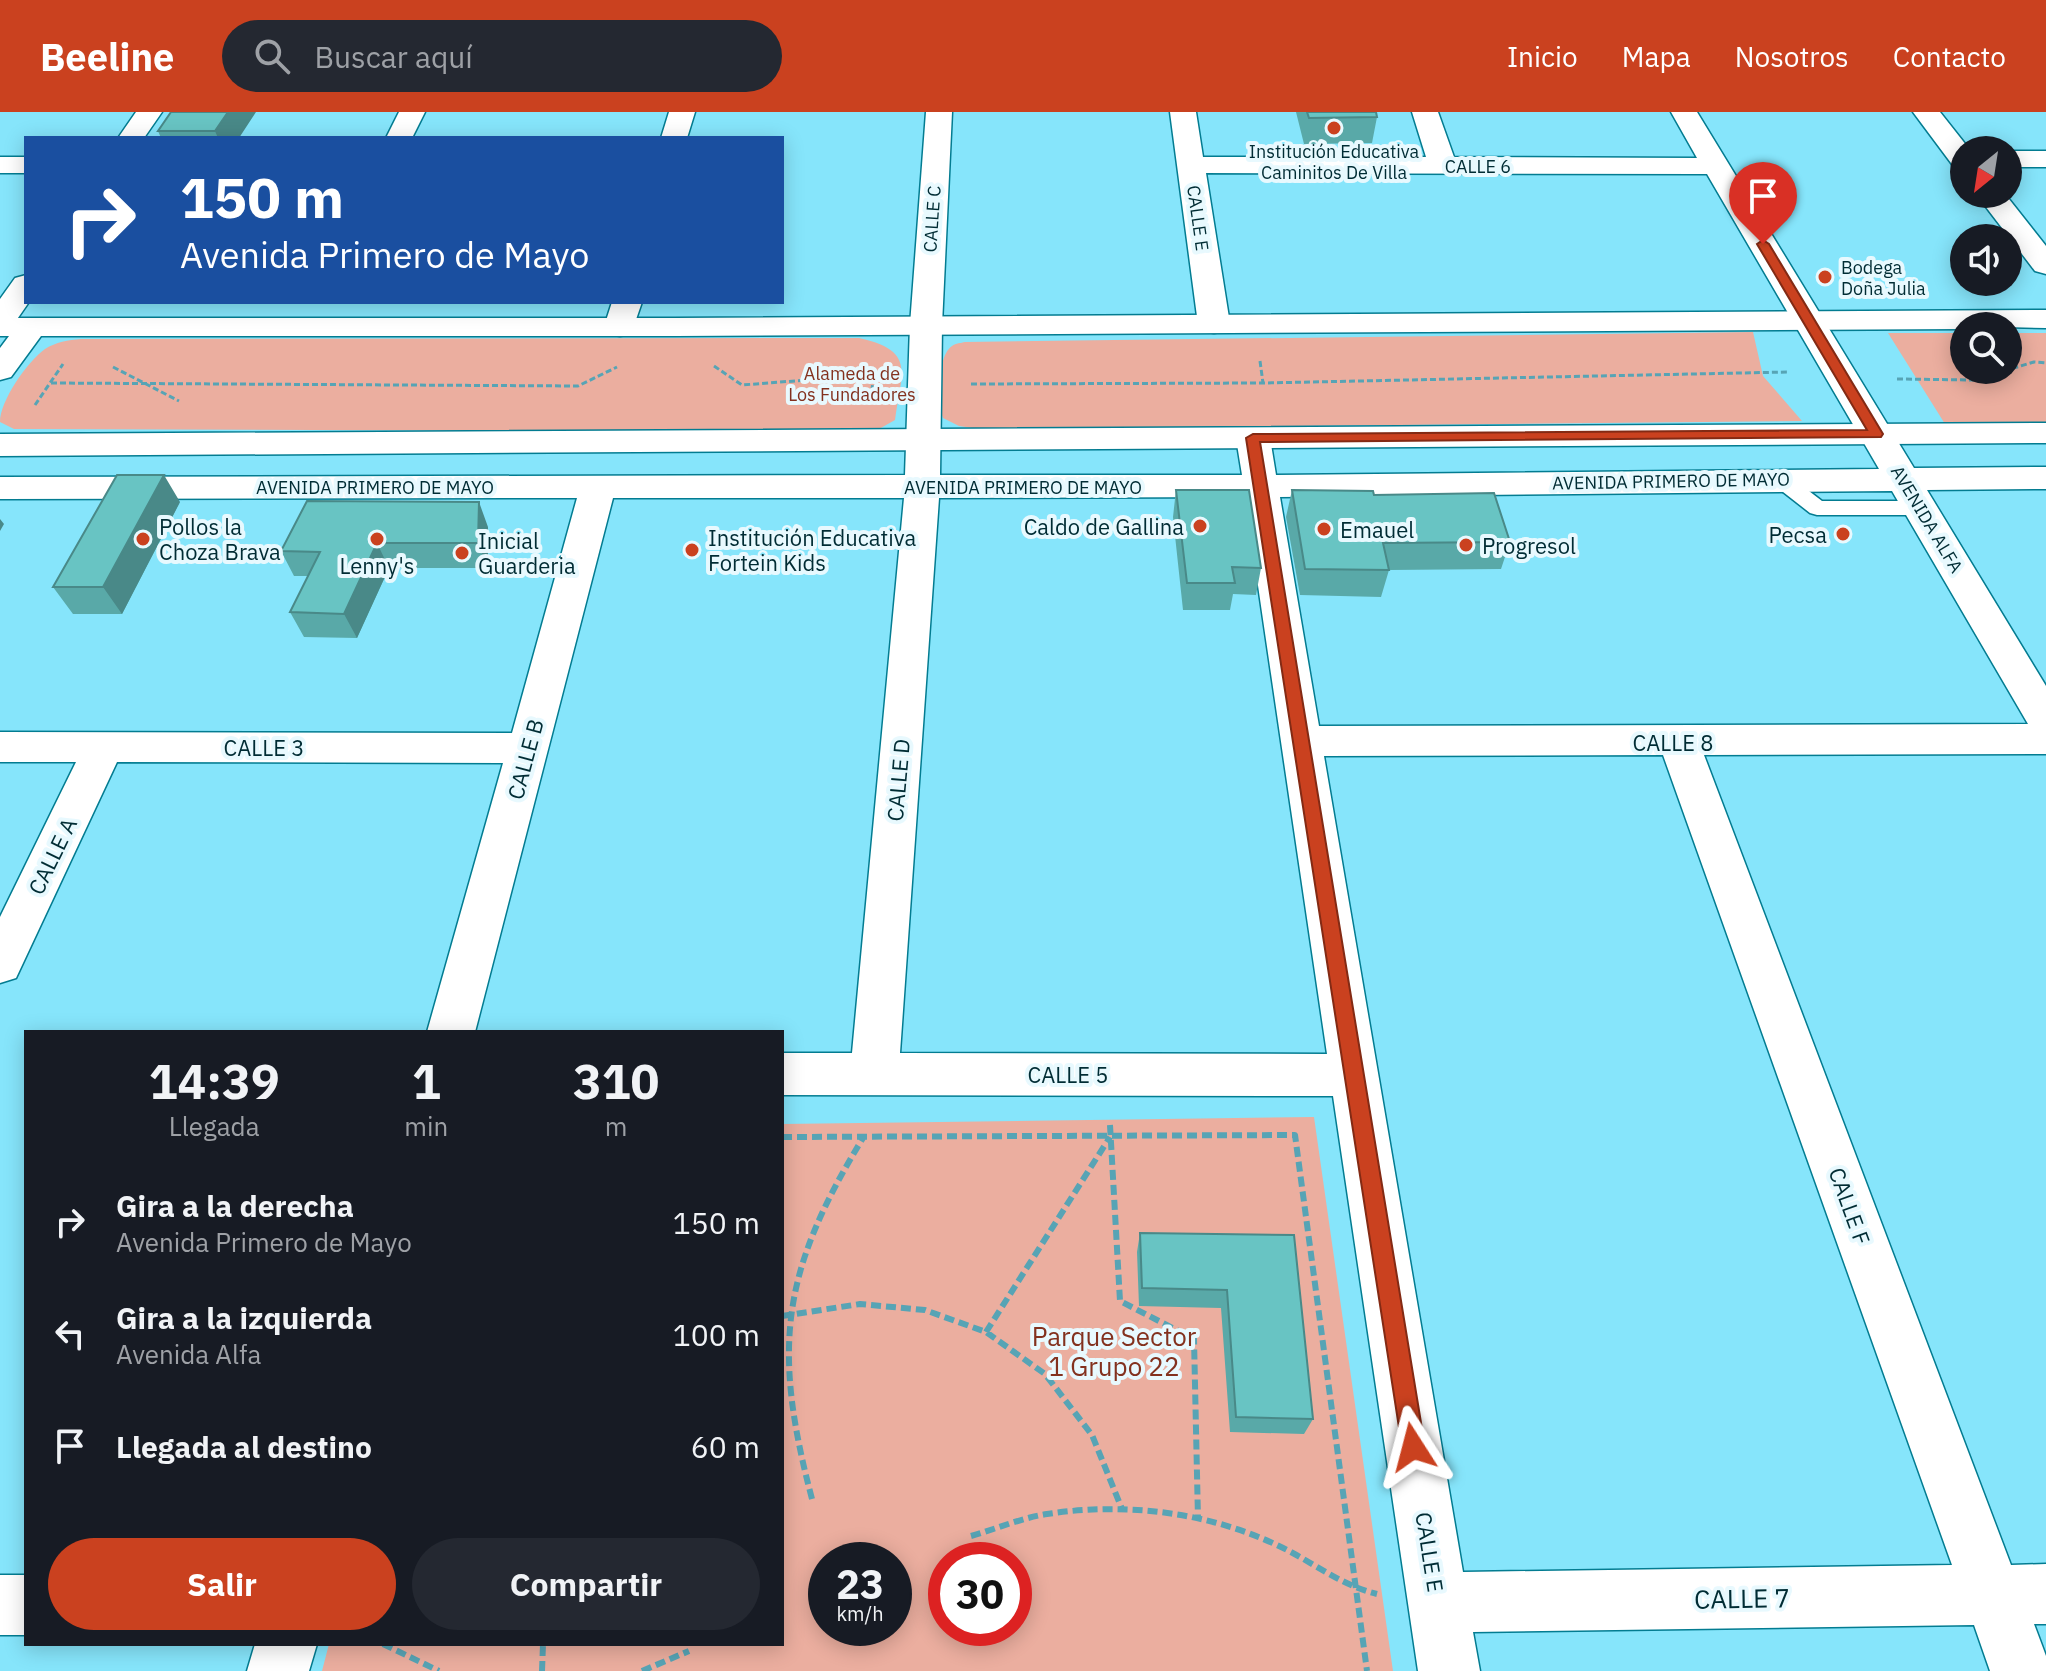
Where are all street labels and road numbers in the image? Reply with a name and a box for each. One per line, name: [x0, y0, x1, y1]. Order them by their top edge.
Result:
street label: CALLE 6: [1445, 155, 1511, 178]
street label: CALLE E: [1182, 184, 1214, 252]
street label: CALLE C: [918, 185, 946, 253]
street label: AVENIDA ALFA: [1886, 461, 1968, 577]
street label: AVENIDA PRIMERO DE MAYO: [1552, 467, 1790, 495]
street label: AVENIDA PRIMERO DE MAYO: [256, 476, 494, 499]
street label: AVENIDA PRIMERO DE MAYO: [904, 476, 1142, 499]
street label: CALLE B: [500, 716, 550, 802]
street label: CALLE 8: [1632, 728, 1714, 757]
street label: CALLE 3: [223, 733, 305, 762]
street label: CALLE D: [880, 738, 916, 822]
street label: CALLE A: [21, 813, 83, 899]
street label: CALLE 5: [1027, 1060, 1109, 1089]
street label: CALLE F: [1823, 1163, 1877, 1249]
street label: CALLE E: [1409, 1510, 1451, 1594]
street label: CALLE 7: [1694, 1580, 1790, 1616]

